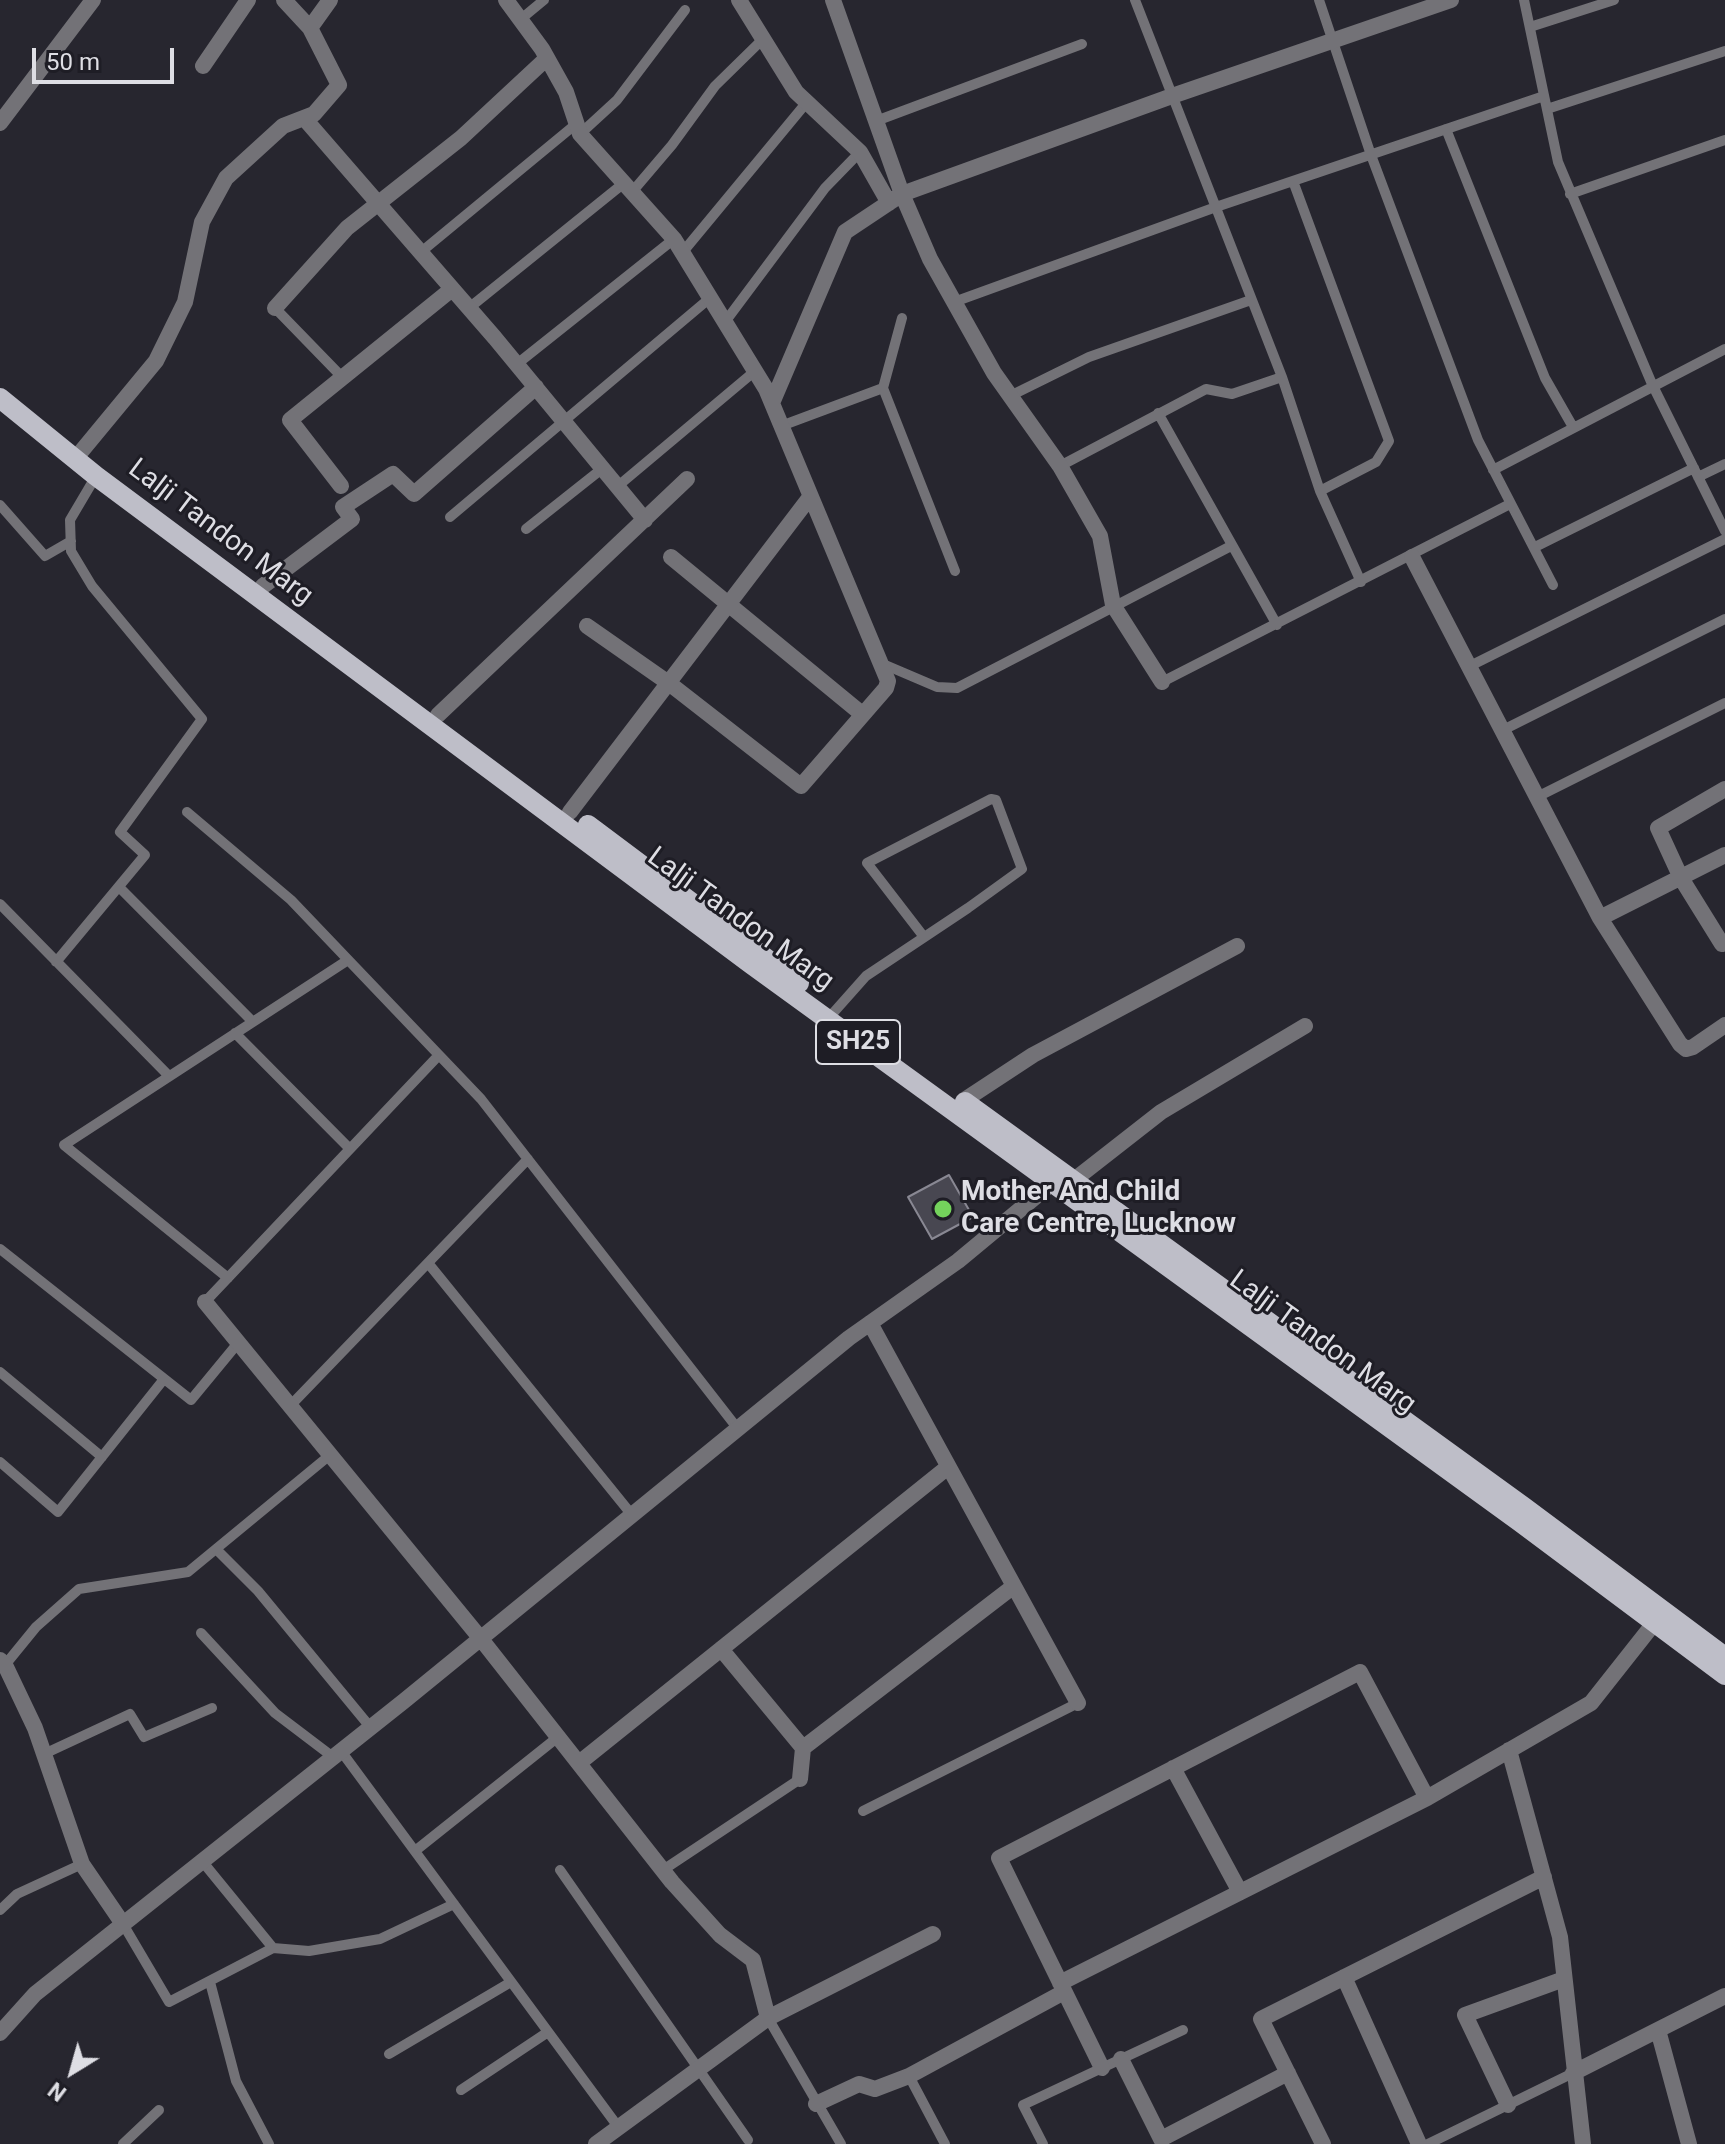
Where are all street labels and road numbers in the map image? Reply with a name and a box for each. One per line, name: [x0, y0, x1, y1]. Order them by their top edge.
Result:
street label: Lalji Tandon Marg: [121, 453, 319, 613]
street label: Lalji Tandon Marg: [640, 841, 840, 999]
road number: SH25: [816, 1020, 900, 1064]
street label: Lalji Tandon Marg: [1222, 1264, 1422, 1422]

